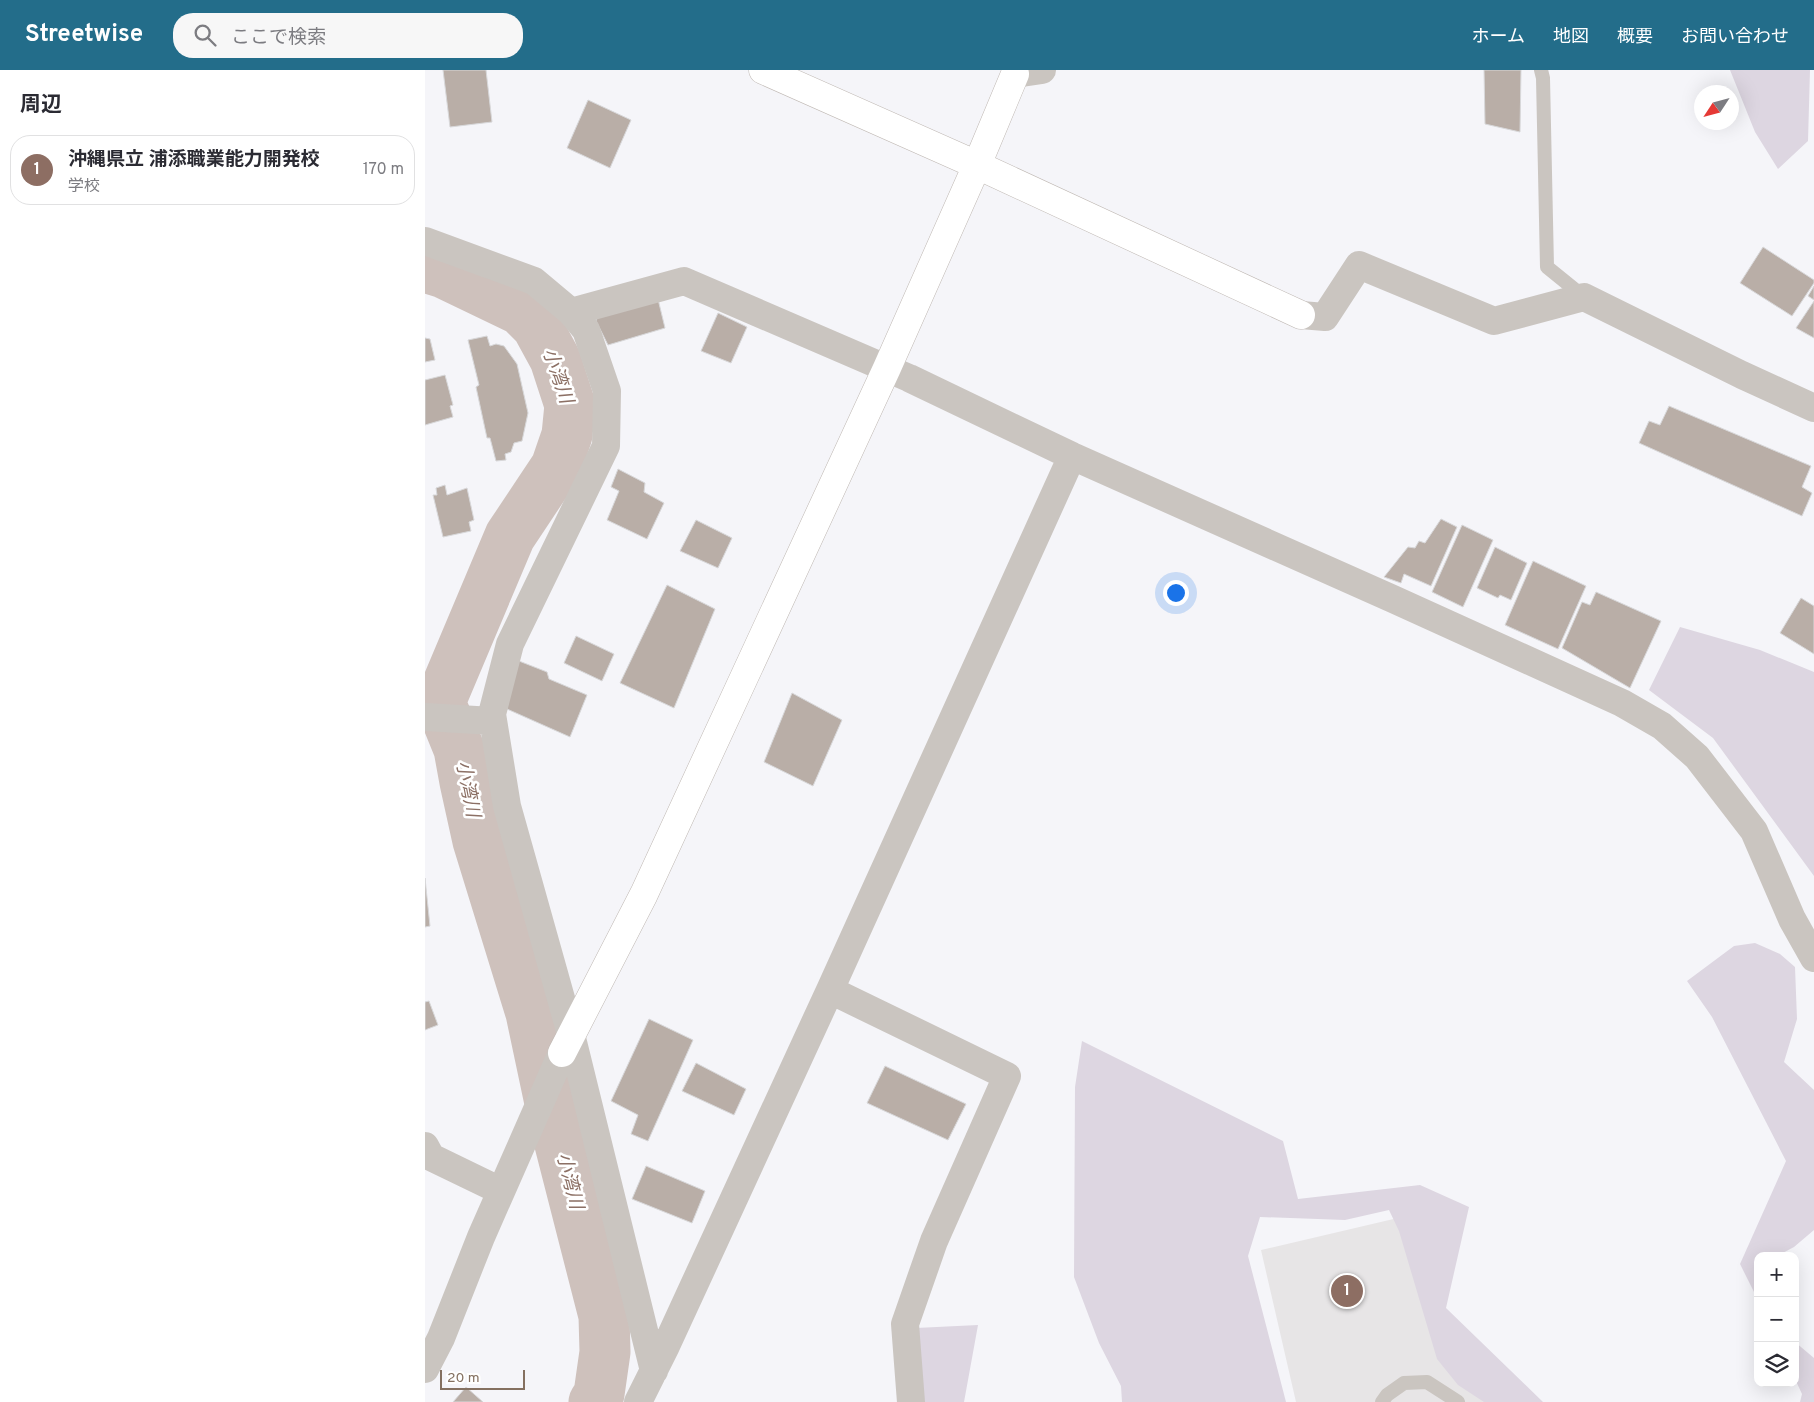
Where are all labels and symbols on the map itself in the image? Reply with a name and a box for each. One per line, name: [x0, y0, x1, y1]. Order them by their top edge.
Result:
north arrow: [1694, 85, 1739, 130]
water label: 小湾川: [536, 345, 578, 409]
your location: [1163, 580, 1189, 606]
water label: 小湾川: [450, 759, 485, 821]
water label: 小湾川: [550, 1150, 588, 1213]
pin: 1: [1331, 1272, 1363, 1310]
scale bar: [440, 1367, 525, 1390]

